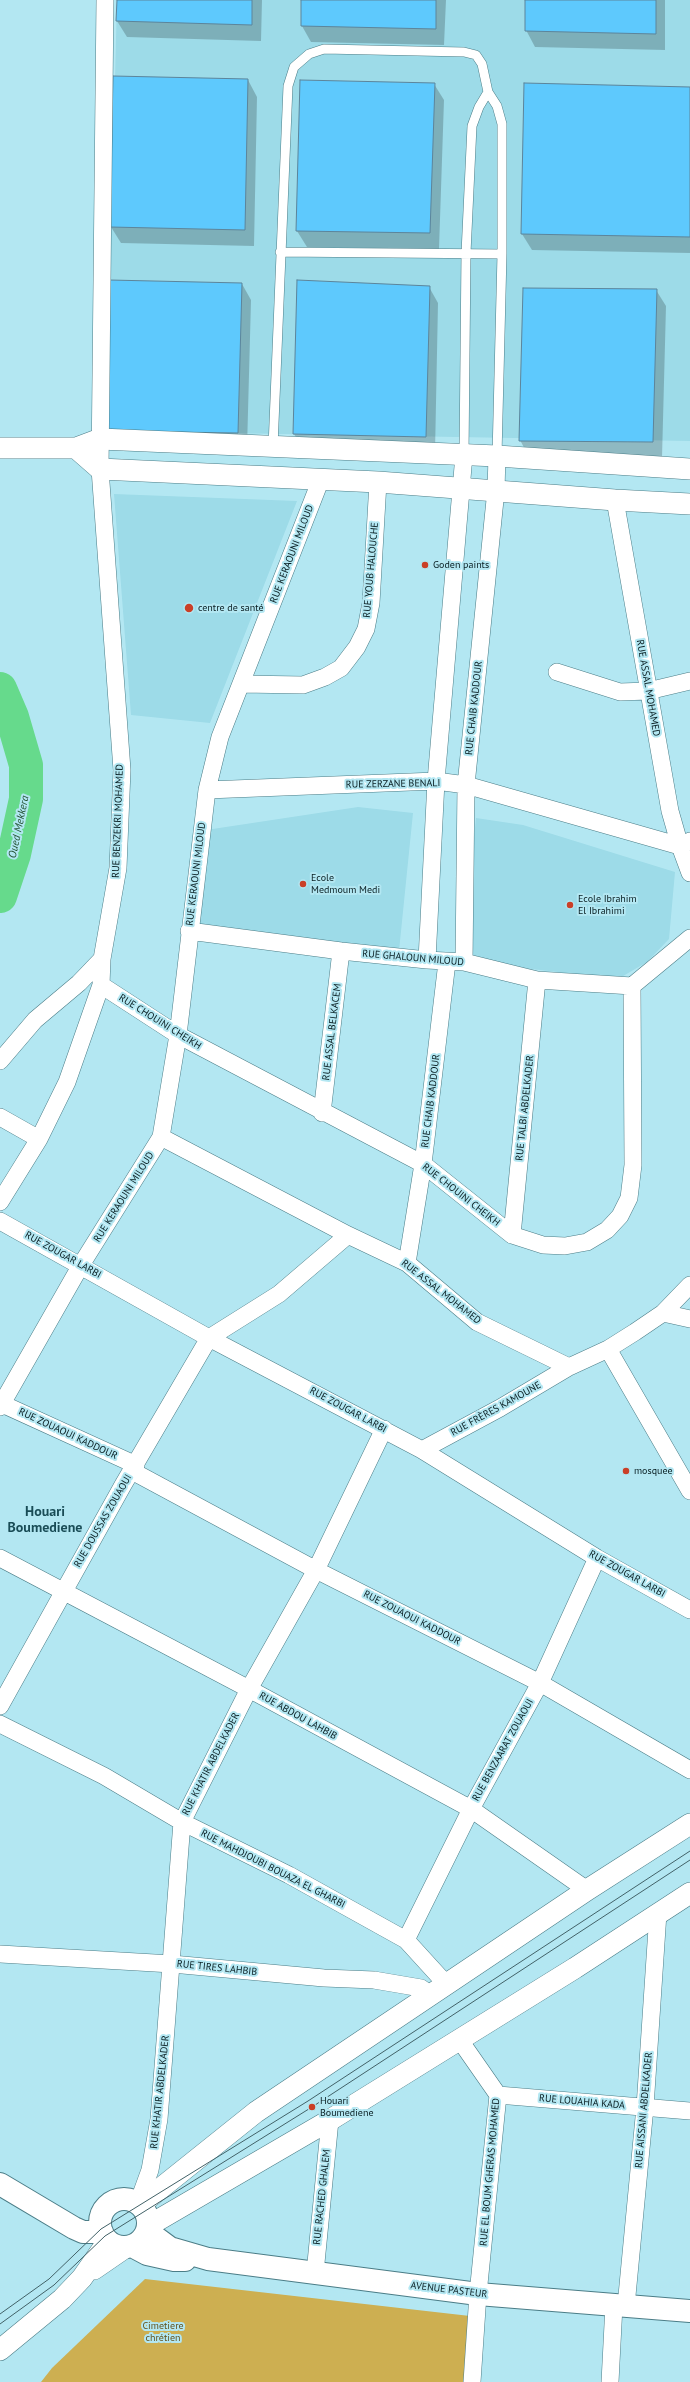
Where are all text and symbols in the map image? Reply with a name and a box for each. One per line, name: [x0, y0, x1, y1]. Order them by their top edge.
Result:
street label: RUE KERAOUNI MILOUD: [268, 503, 316, 605]
street label: RUE YOUB HALOUCHE: [361, 522, 381, 618]
place label: Goden paints: [433, 559, 489, 571]
marker: Goden paints: [420, 560, 430, 570]
marker: centre de santé: [183, 602, 195, 614]
place label: centre de santé: [198, 602, 263, 614]
street label: RUE ASSAL MOHAMED: [634, 639, 662, 737]
street label: RUE CHAIB KADDOUR: [463, 661, 485, 755]
street label: RUE BENZEKRI MOHAMED: [110, 764, 126, 878]
street label: RUE ZERZANE BENALI: [346, 777, 440, 791]
water label: Oued Mekkera: [6, 795, 32, 859]
street label: RUE KERAOUNI MILOUD: [184, 822, 208, 926]
place label: Ecole Medmoum Medi: [311, 872, 380, 896]
marker: Ecole Medmoum Medi: [298, 879, 308, 889]
place label: Ecole Ibrahim El Ibrahimi: [578, 893, 637, 916]
marker: Ecole Ibrahim El Ibrahimi: [565, 900, 575, 910]
street label: RUE GHALOUN MILOUD: [362, 948, 464, 968]
street label: RUE ASSAL BELKACEM: [320, 983, 344, 1081]
street label: RUE CHOUINI CHEIKH: [117, 992, 203, 1052]
street label: RUE CHAIB KADDOUR: [419, 1054, 443, 1148]
street label: RUE TALBI ABDELKADER: [513, 1055, 537, 1161]
street label: RUE KERAOUNI MILOUD: [91, 1150, 157, 1244]
street label: RUE CHOUINI CHEIKH: [420, 1161, 502, 1229]
street label: RUE ZOUGAR LARBI: [23, 1229, 103, 1281]
street label: RUE ASSAL MOHAMED: [399, 1257, 483, 1327]
street label: RUE FRÈRES KAMOUNE: [449, 1379, 543, 1439]
street label: RUE ZOUGAR LARBI: [307, 1385, 389, 1435]
street label: RUE ZOUAOUI KADDOUR: [17, 1406, 119, 1462]
place label: mosquee: [634, 1465, 672, 1477]
marker: mosquee: [621, 1466, 631, 1476]
street label: RUE DOUSSAS ZOUAOUI: [71, 1472, 135, 1570]
district label: Houari Boumediene: [8, 1504, 82, 1536]
street label: RUE ZOUGAR LARBI: [587, 1548, 667, 1600]
street label: RUE ZOUAOUI KADDOUR: [361, 1588, 463, 1648]
street label: RUE ABDOU LAHBIB: [257, 1690, 339, 1742]
street label: RUE BENZAARAT ZOUAOUI: [470, 1697, 536, 1803]
street label: RUE KHATIR ABDELKADER: [180, 1711, 242, 1817]
street label: RUE MAHDJOUBI BOUAZA EL GHARBI: [199, 1827, 347, 1911]
street label: RUE TIRES LAHBIB: [176, 1958, 258, 1978]
street label: RUE KHATIR ABDELKADER: [148, 2035, 172, 2149]
street label: RUE AISSANI ABDELKADER: [633, 2052, 655, 2168]
street label: RUE LOUAHIA KADA: [539, 2092, 625, 2112]
place label: Houari Boumediene: [320, 2095, 373, 2118]
street label: RUE EL BOUM GHERAS MOHAMED: [478, 2098, 502, 2246]
marker: Houari Boumediene: [307, 2102, 317, 2112]
street label: RUE RACHED GHALEM: [311, 2149, 333, 2245]
street label: AVENUE PASTEUR: [410, 2279, 488, 2301]
park label: Cimetiere chrétien: [142, 2320, 184, 2344]

